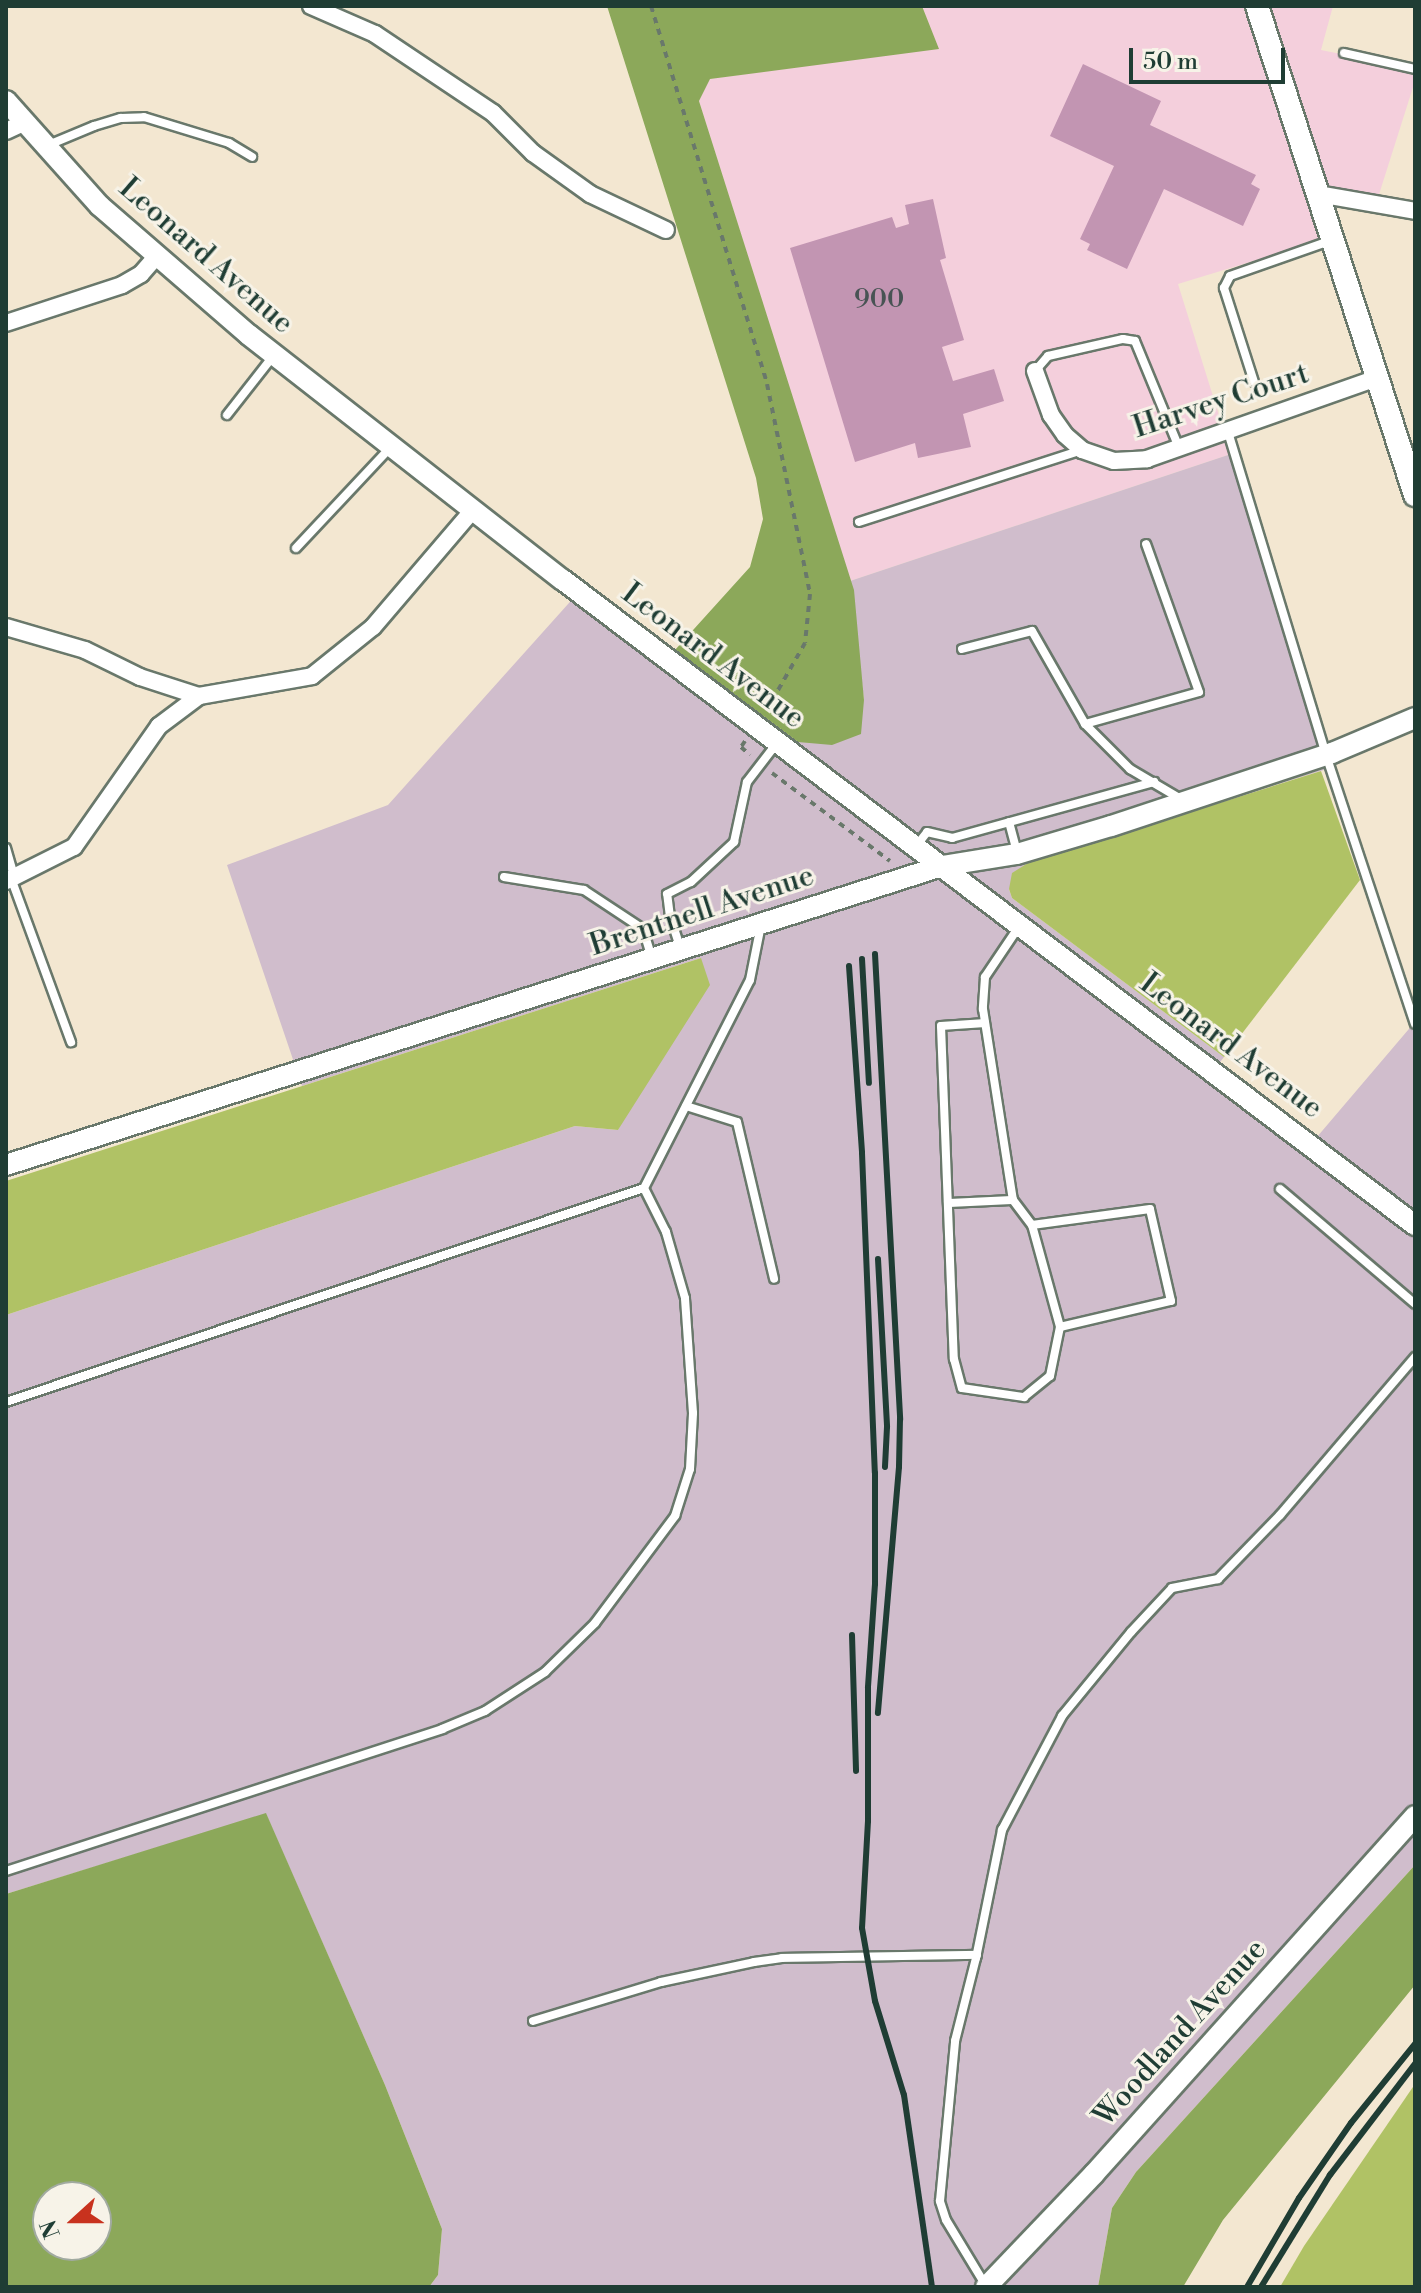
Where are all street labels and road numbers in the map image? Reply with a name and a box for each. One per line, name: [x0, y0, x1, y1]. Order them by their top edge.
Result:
street label: Leonard Avenue: [111, 170, 301, 342]
street label: Harvey Court: [1129, 356, 1313, 446]
street label: Leonard Avenue: [614, 576, 812, 736]
street label: Brentnell Avenue: [585, 858, 819, 964]
street label: Leonard Avenue: [1132, 966, 1330, 1126]
street label: Woodland Avenue: [1086, 1932, 1274, 2134]

